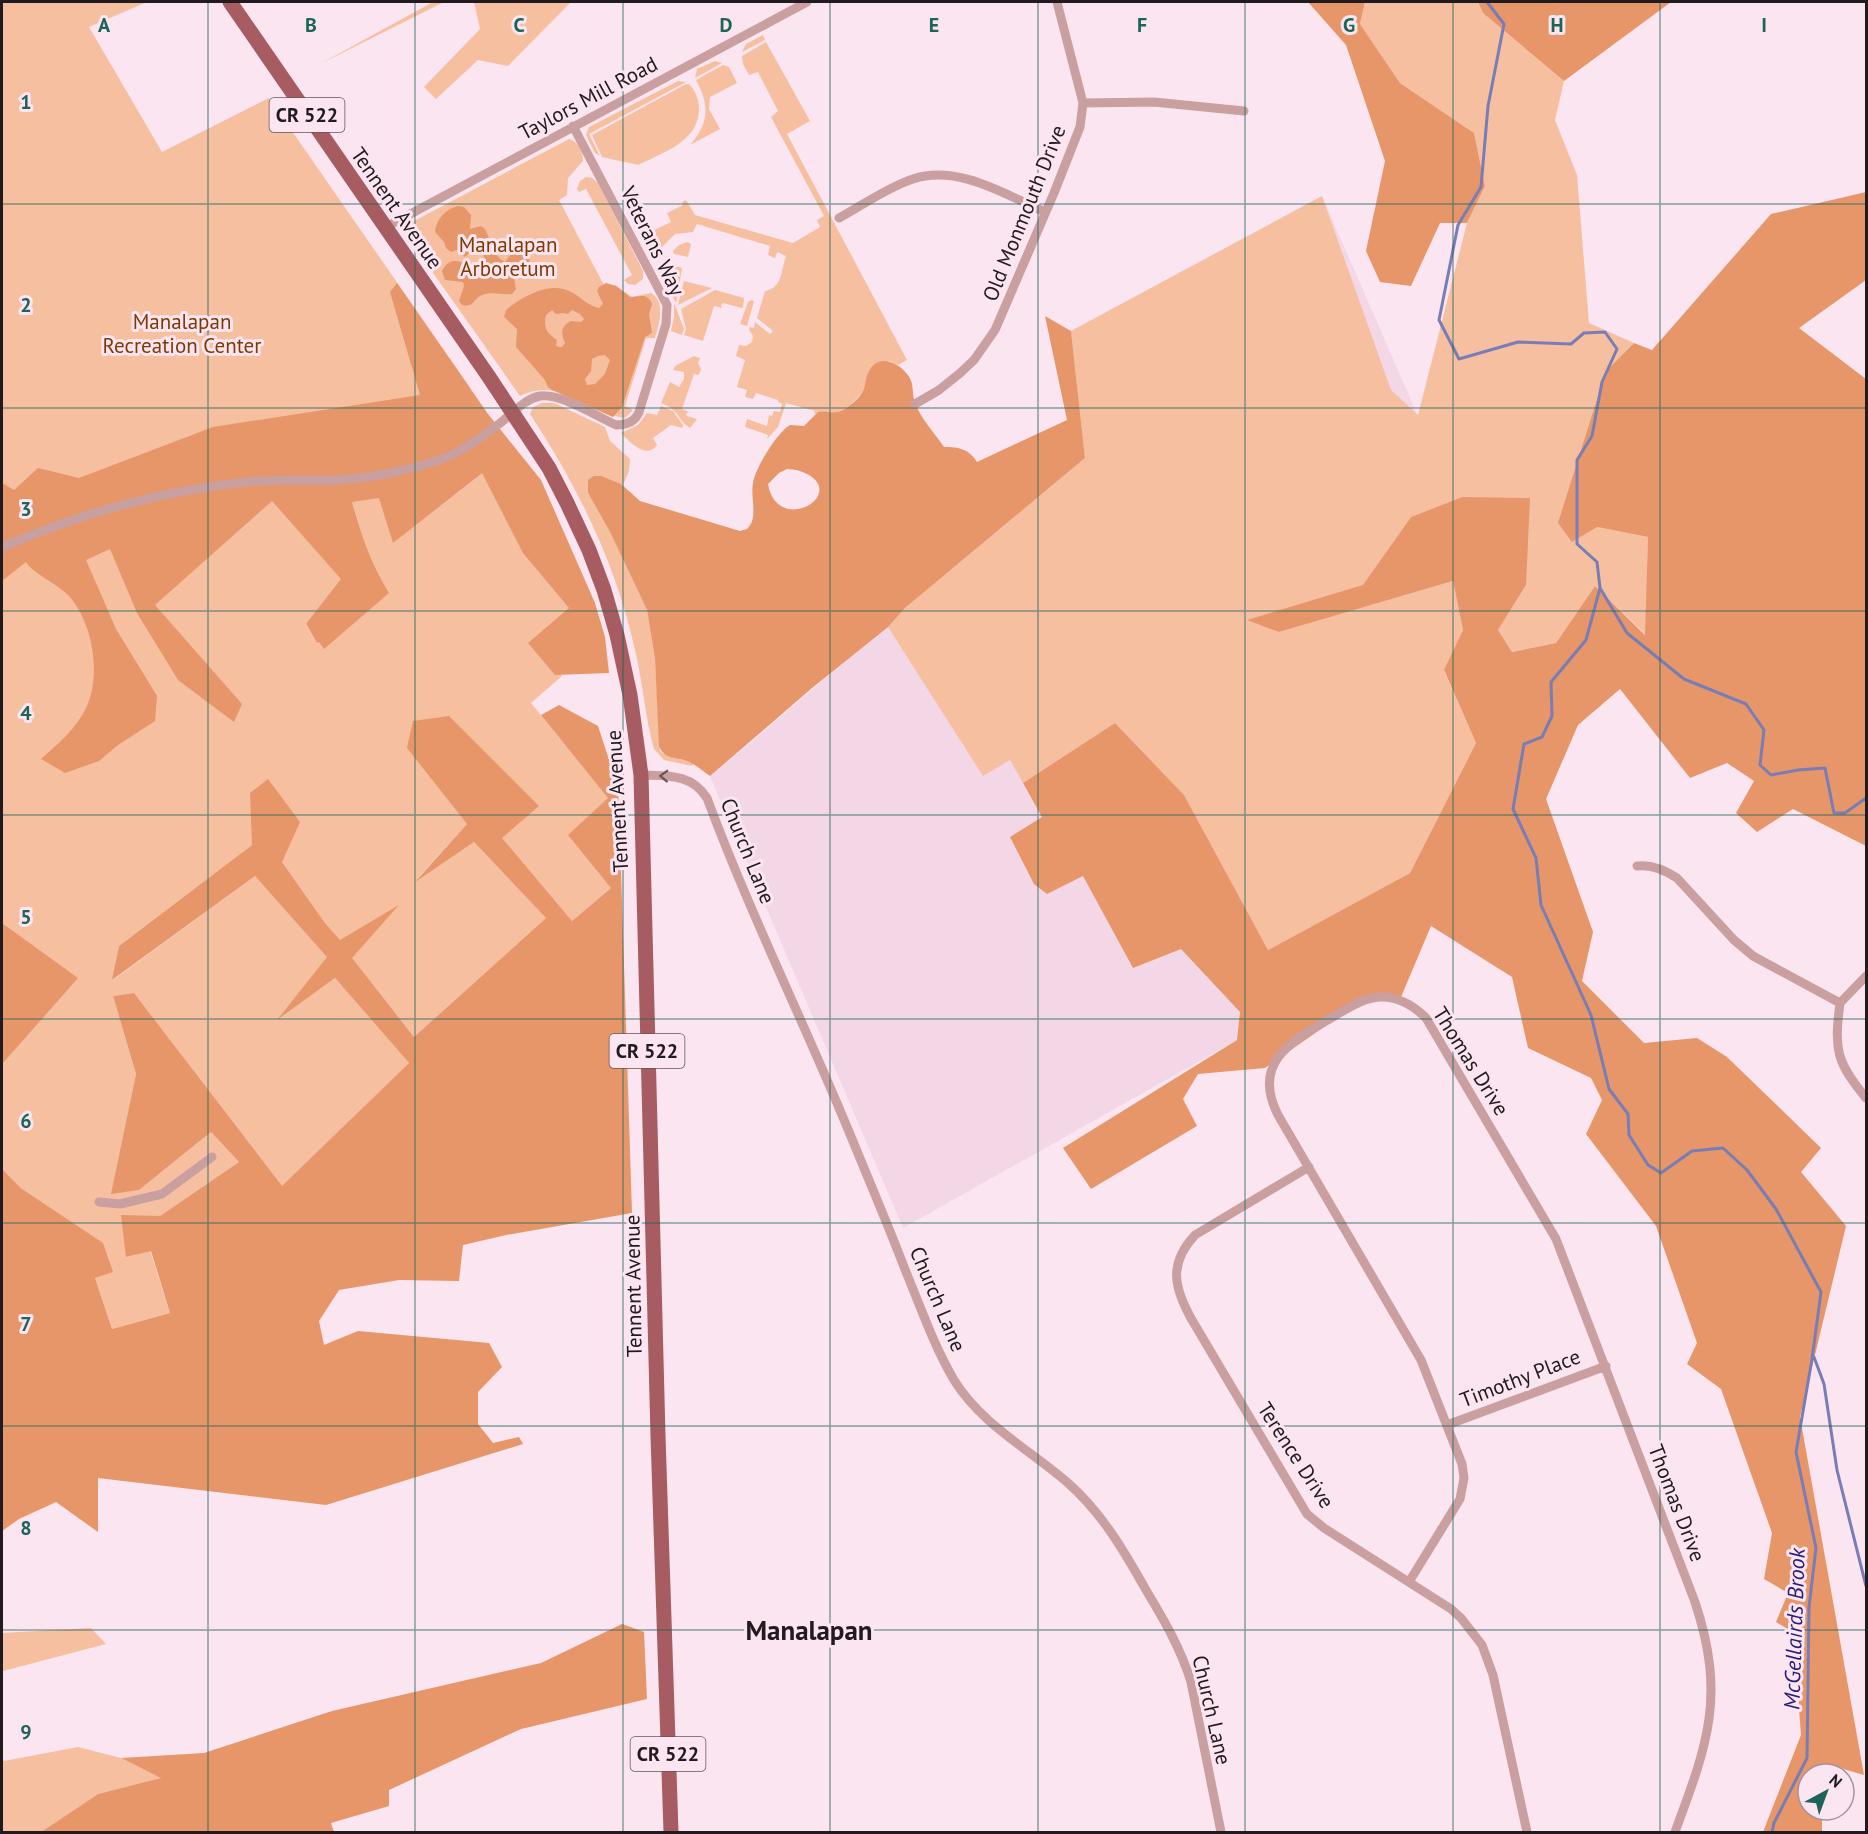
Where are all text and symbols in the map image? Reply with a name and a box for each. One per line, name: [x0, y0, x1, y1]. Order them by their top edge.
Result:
text: A: [98, 12, 111, 38]
text: B: [305, 12, 317, 38]
text: C: [513, 12, 525, 38]
text: D: [720, 12, 733, 38]
text: E: [929, 12, 939, 38]
text: F: [1137, 12, 1147, 38]
text: G: [1343, 12, 1355, 38]
text: H: [1550, 12, 1564, 38]
text: I: [1761, 12, 1767, 38]
street label: Taylors Mill Road: [514, 50, 662, 146]
text: 1: [20, 89, 32, 115]
road number: CR 522: [270, 98, 344, 132]
street label: Old Monmouth Drive: [976, 121, 1072, 305]
street label: Tennent Avenue: [345, 142, 449, 274]
street label: Veterans Way: [614, 181, 691, 300]
park label: Manalapan Arboretum: [459, 231, 557, 282]
text: 2: [20, 292, 32, 318]
park label: Manalapan Recreation Center: [103, 308, 261, 359]
text: 3: [20, 496, 32, 522]
text: 4: [20, 700, 32, 726]
street label: Tennent Avenue: [600, 729, 634, 873]
one-way arrow: [659, 770, 668, 782]
street label: Church Lane: [715, 794, 781, 908]
text: 5: [20, 904, 32, 930]
street label: Thomas Drive: [1427, 1002, 1515, 1120]
road number: CR 522: [610, 1034, 684, 1068]
text: 6: [20, 1108, 32, 1134]
street label: Tennent Avenue: [618, 1215, 648, 1357]
street label: Church Lane: [904, 1242, 972, 1356]
text: 7: [20, 1311, 32, 1337]
street label: Timothy Place: [1456, 1343, 1584, 1413]
street label: Terence Drive: [1252, 1397, 1340, 1513]
street label: Thomas Drive: [1642, 1441, 1712, 1565]
text: 8: [20, 1515, 32, 1541]
water label: McGellairds Brook: [1777, 1547, 1811, 1710]
district label: Manalapan: [745, 1613, 873, 1647]
street label: Church Lane: [1186, 1653, 1238, 1767]
text: 9: [20, 1719, 32, 1745]
road number: CR 522: [630, 1737, 706, 1771]
north arrow: [1796, 1762, 1856, 1822]
text: N: [1825, 1770, 1846, 1792]

